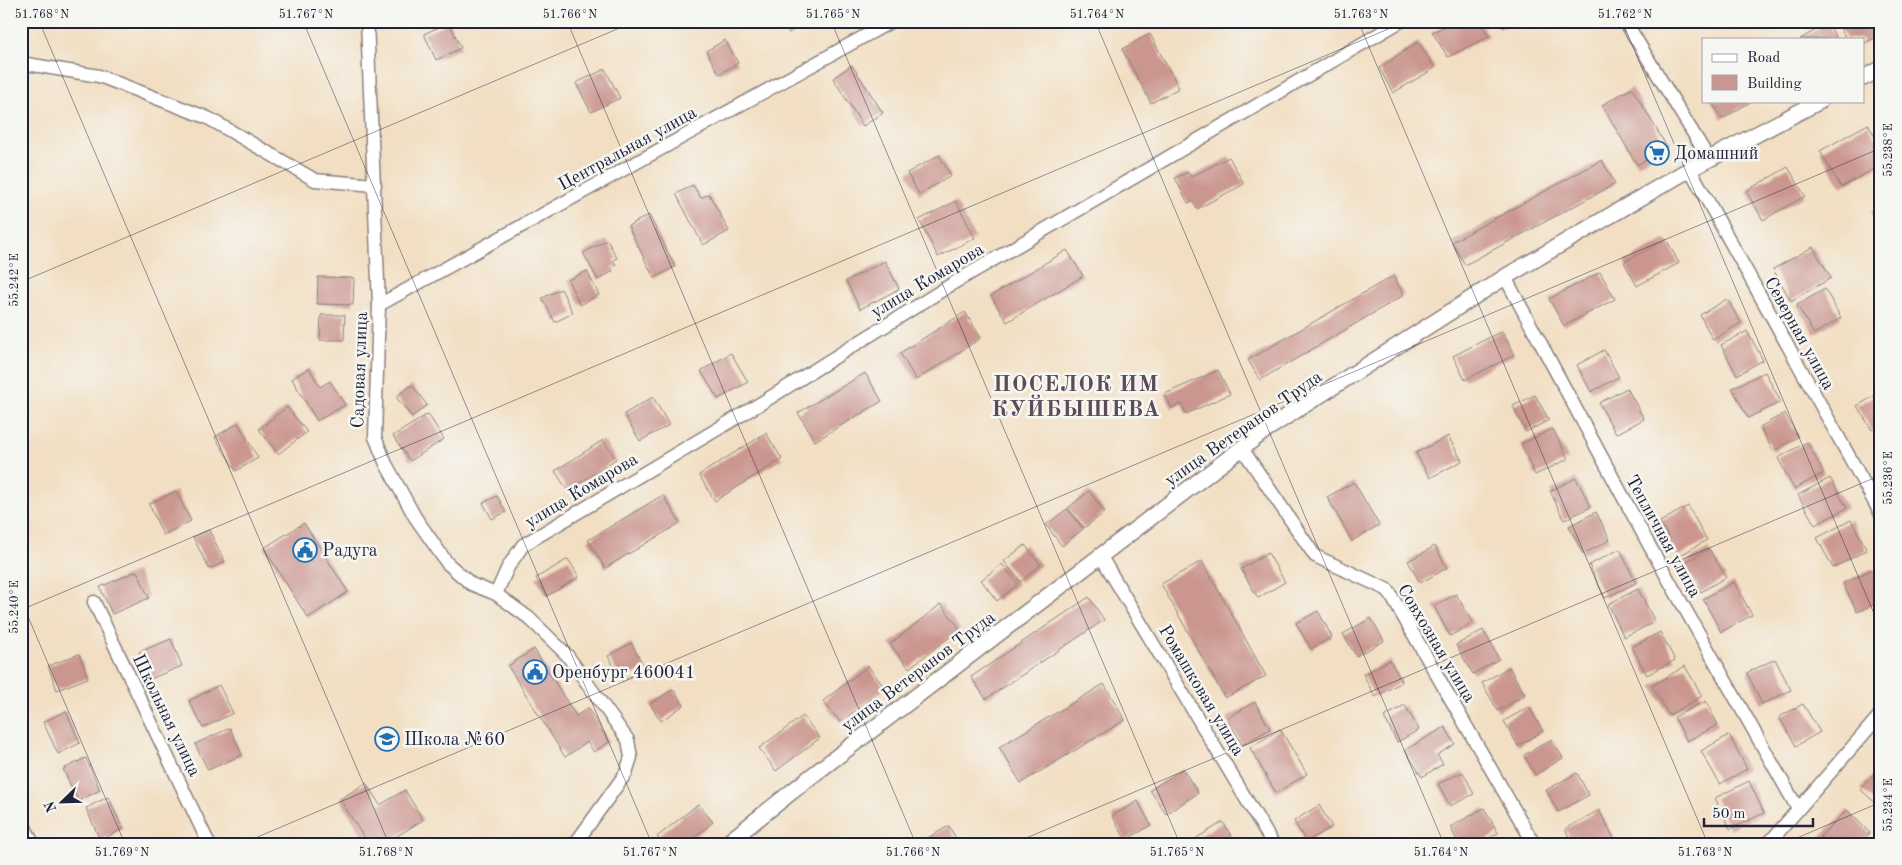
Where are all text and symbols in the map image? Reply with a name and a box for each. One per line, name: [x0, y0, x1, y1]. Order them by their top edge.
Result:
text: 51.768°N: [15, 8, 69, 21]
text: 51.767°N: [279, 8, 333, 21]
text: 51.766°N: [543, 8, 597, 21]
text: 51.765°N: [806, 8, 860, 21]
text: 51.764°N: [1070, 8, 1124, 21]
text: 51.763°N: [1334, 8, 1388, 21]
text: 51.762°N: [1598, 8, 1652, 21]
legend: [1702, 38, 1864, 102]
text: Road: [1747, 51, 1781, 66]
text: Building: [1747, 77, 1802, 92]
street label: Центральная улица: [555, 103, 700, 194]
text: 55.238°E: [1882, 123, 1895, 177]
supermarket icon: Домашний: [1644, 140, 1670, 166]
place label: Домашний: [1674, 145, 1758, 163]
street label: улица Комарова: [868, 240, 987, 322]
text: 55.242°E: [8, 253, 21, 307]
street label: Северная улица: [1761, 274, 1838, 393]
street label: Садовая улица: [349, 311, 371, 429]
street label: улица Ветеранов Труда: [1162, 368, 1326, 490]
district label: ПОСЕЛОК ИМ КУЙБЫШЕВА: [991, 374, 1161, 421]
street label: улица Комарова: [522, 450, 641, 532]
text: 55.236°E: [1882, 451, 1895, 505]
street label: Тепличная улица: [1622, 472, 1704, 601]
public building icon: Радуга: [292, 537, 318, 563]
place label: Радуга: [322, 542, 378, 560]
text: 55.240°E: [8, 580, 21, 634]
street label: Совхозная улица: [1394, 581, 1479, 706]
street label: улица Ветеранов Труда: [838, 608, 999, 735]
street label: Ромашковая улица: [1155, 622, 1247, 759]
street label: Школьная улица: [129, 651, 204, 779]
public building icon: Оренбург 460041: [522, 659, 548, 685]
place label: Оренбург 460041: [552, 664, 695, 682]
school or university icon: Школа №60: [374, 726, 400, 752]
place label: Школа №60: [404, 731, 505, 749]
north arrow: [38, 778, 88, 828]
text: 55.234°E: [1882, 778, 1895, 832]
scale bar: [1704, 795, 1813, 827]
text: N: [42, 799, 59, 814]
text: 50 m: [1712, 807, 1746, 822]
text: 51.769°N: [95, 846, 149, 859]
text: 51.768°N: [359, 846, 413, 859]
text: 51.767°N: [623, 846, 677, 859]
text: 51.766°N: [886, 846, 940, 859]
text: 51.765°N: [1150, 846, 1204, 859]
text: 51.764°N: [1414, 846, 1468, 859]
text: 51.763°N: [1678, 846, 1732, 859]

